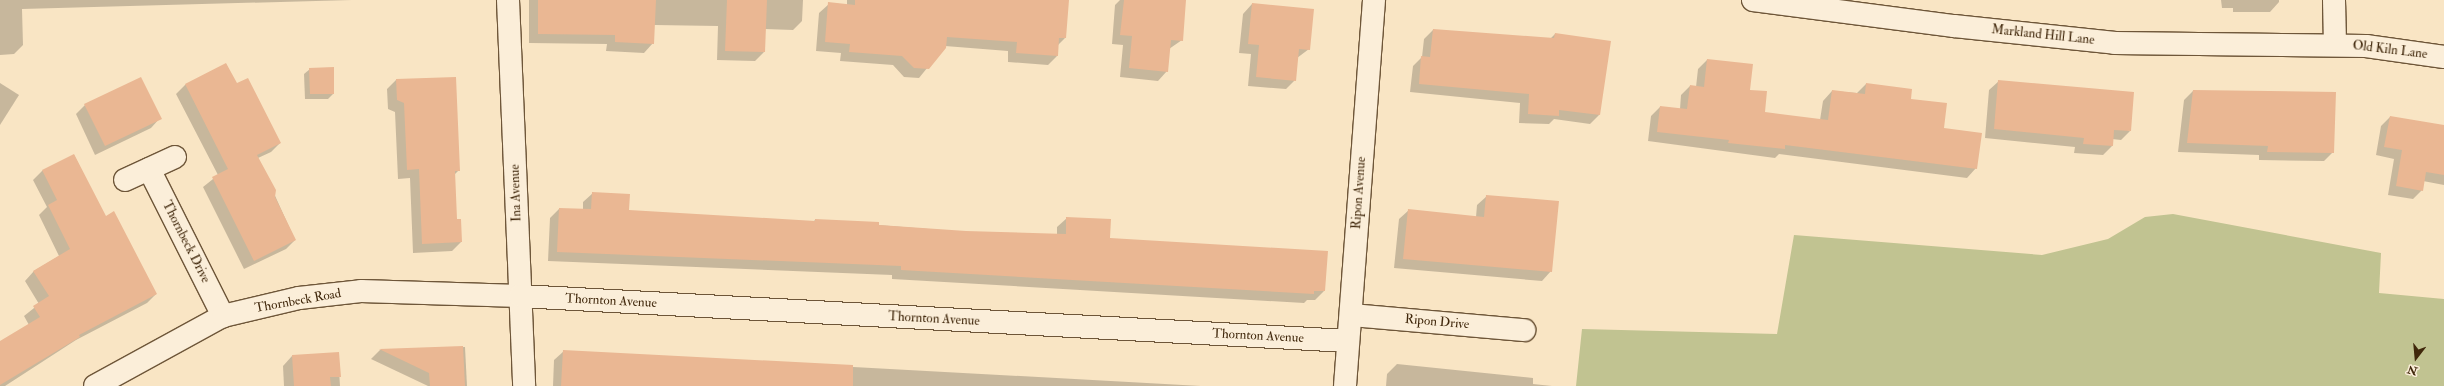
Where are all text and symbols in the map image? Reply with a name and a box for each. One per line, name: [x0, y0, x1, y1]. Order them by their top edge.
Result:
street label: Markland Hill Lane: [1991, 22, 2095, 48]
street label: Old Kiln Lane: [2352, 38, 2428, 62]
street label: Ripon Avenue: [1349, 156, 1369, 230]
street label: Ina Avenue: [507, 164, 525, 222]
street label: Thornbeck Drive: [159, 198, 213, 286]
street label: Thornbeck Road: [254, 286, 342, 316]
street label: Thornton Avenue: [565, 291, 657, 311]
street label: Thornton Avenue: [888, 309, 980, 329]
street label: Ripon Drive: [1404, 311, 1470, 333]
street label: Thornton Avenue: [1212, 326, 1304, 346]
north arrow: [2396, 338, 2436, 378]
text: N: [2406, 362, 2419, 378]

